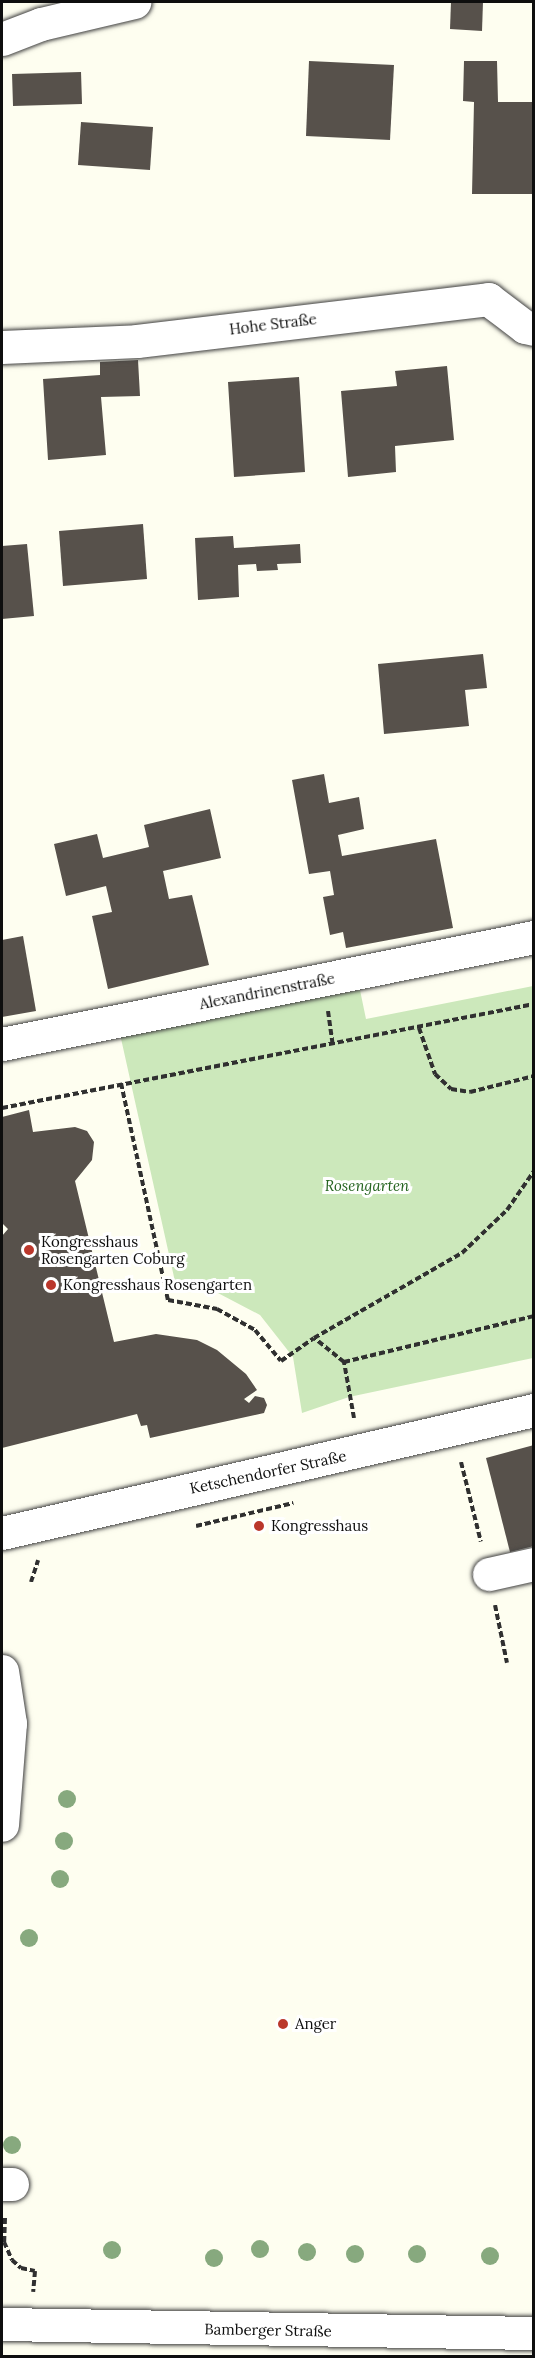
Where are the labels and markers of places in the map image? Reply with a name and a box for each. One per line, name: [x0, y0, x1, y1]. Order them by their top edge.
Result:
place label: Kongresshaus Rosengarten Coburg: [41, 1232, 185, 1267]
marker: Kongresshaus Rosengarten Coburg: [22, 1243, 36, 1257]
place label: Kongresshaus Rosengarten: [63, 1276, 252, 1294]
marker: Kongresshaus Rosengarten: [44, 1278, 58, 1292]
place label: Kongresshaus: [271, 1517, 368, 1535]
marker: Kongresshaus: [252, 1519, 266, 1533]
place label: Anger: [295, 2015, 336, 2033]
marker: Anger: [276, 2017, 290, 2031]

